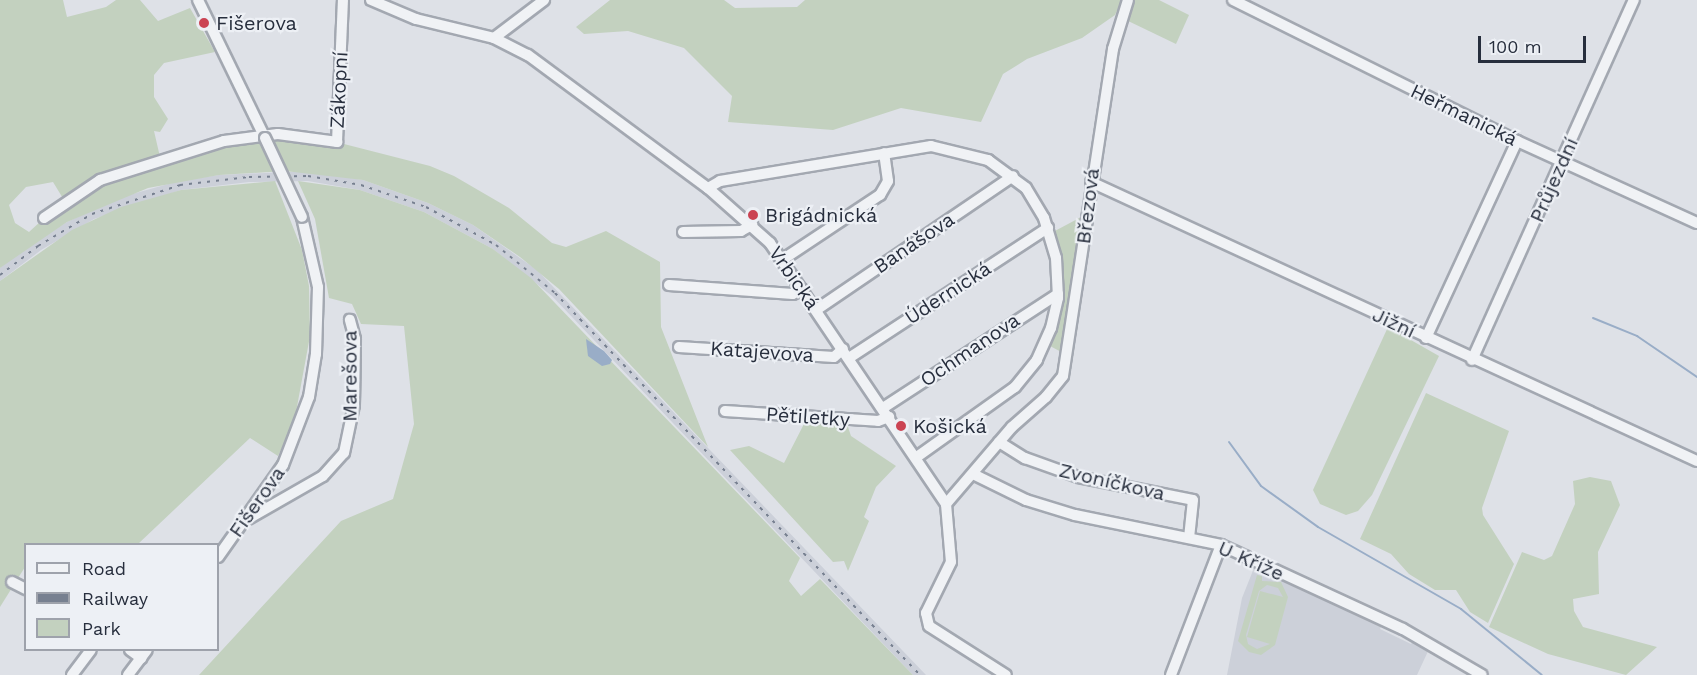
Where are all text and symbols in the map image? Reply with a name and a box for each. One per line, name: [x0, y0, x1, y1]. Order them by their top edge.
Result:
place label: Fišerova: [216, 11, 297, 35]
marker: Fišerova: [197, 16, 211, 30]
scale bar: [1481, 24, 1589, 62]
text: 100 m: [1489, 36, 1542, 57]
street label: Zákopní: [325, 51, 353, 129]
street label: Heřmanická: [1407, 79, 1521, 151]
street label: Průjezdní: [1525, 134, 1583, 226]
street label: Březová: [1071, 167, 1105, 245]
place label: Brigádnická: [765, 203, 877, 227]
street label: Banášova: [869, 207, 959, 279]
marker: Brigádnická: [746, 208, 760, 222]
street label: Vrbická: [764, 242, 824, 314]
street label: Údernická: [901, 256, 995, 330]
street label: Jižní: [1369, 303, 1419, 343]
street label: Ochmanova: [916, 308, 1024, 392]
street label: Marešova: [338, 330, 362, 422]
street label: Katajevova: [709, 336, 815, 368]
street label: Pětiletky: [765, 402, 851, 432]
place label: Košická: [913, 414, 987, 438]
marker: Košická: [894, 419, 908, 433]
street label: Zvoníčkova: [1057, 458, 1167, 506]
street label: Fišerova: [224, 462, 290, 542]
street label: U Kříže: [1214, 536, 1288, 586]
legend: [24, 543, 219, 651]
text: Road: [82, 558, 126, 579]
text: Railway: [82, 588, 148, 609]
text: Park: [82, 618, 121, 639]

